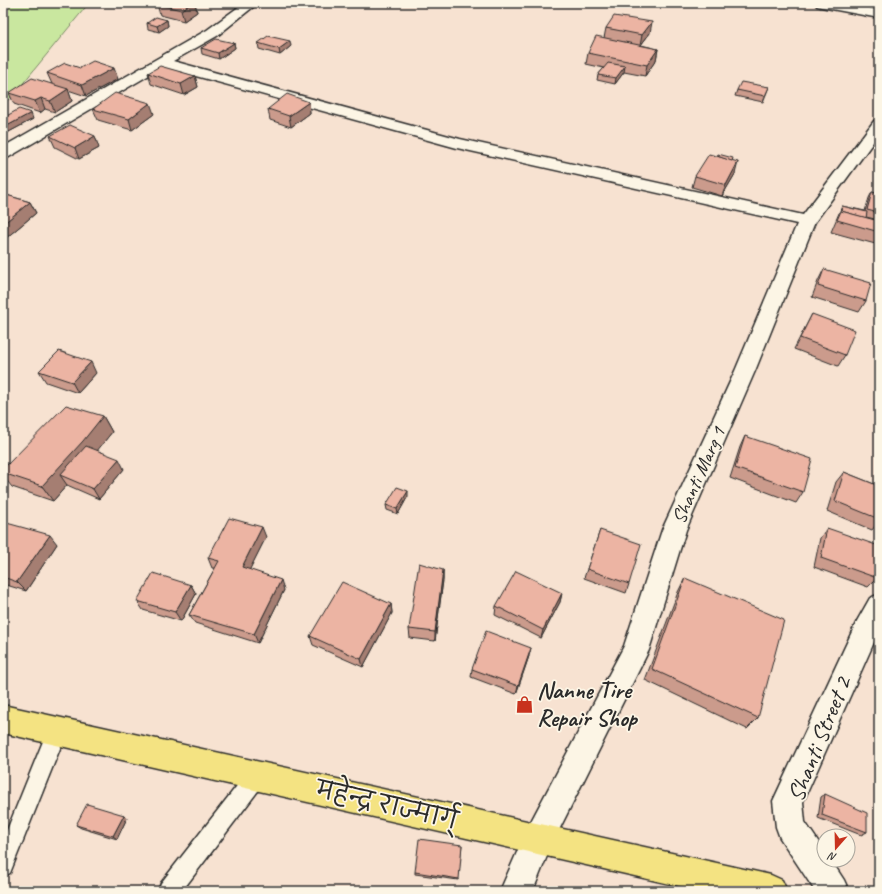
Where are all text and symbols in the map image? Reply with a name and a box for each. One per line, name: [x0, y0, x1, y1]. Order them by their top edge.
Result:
street label: Shanti Marg 1: [666, 422, 731, 527]
street label: Shanti Street 2: [780, 670, 858, 806]
place label: Nanne Tire Repair Shop: [537, 675, 639, 733]
shop icon: Nanne Tire Repair Shop: [514, 694, 534, 714]
street label: महेन्द्र राज्मार्ग्: [311, 769, 464, 839]
north arrow: [816, 828, 856, 868]
text: N: [825, 849, 838, 865]

